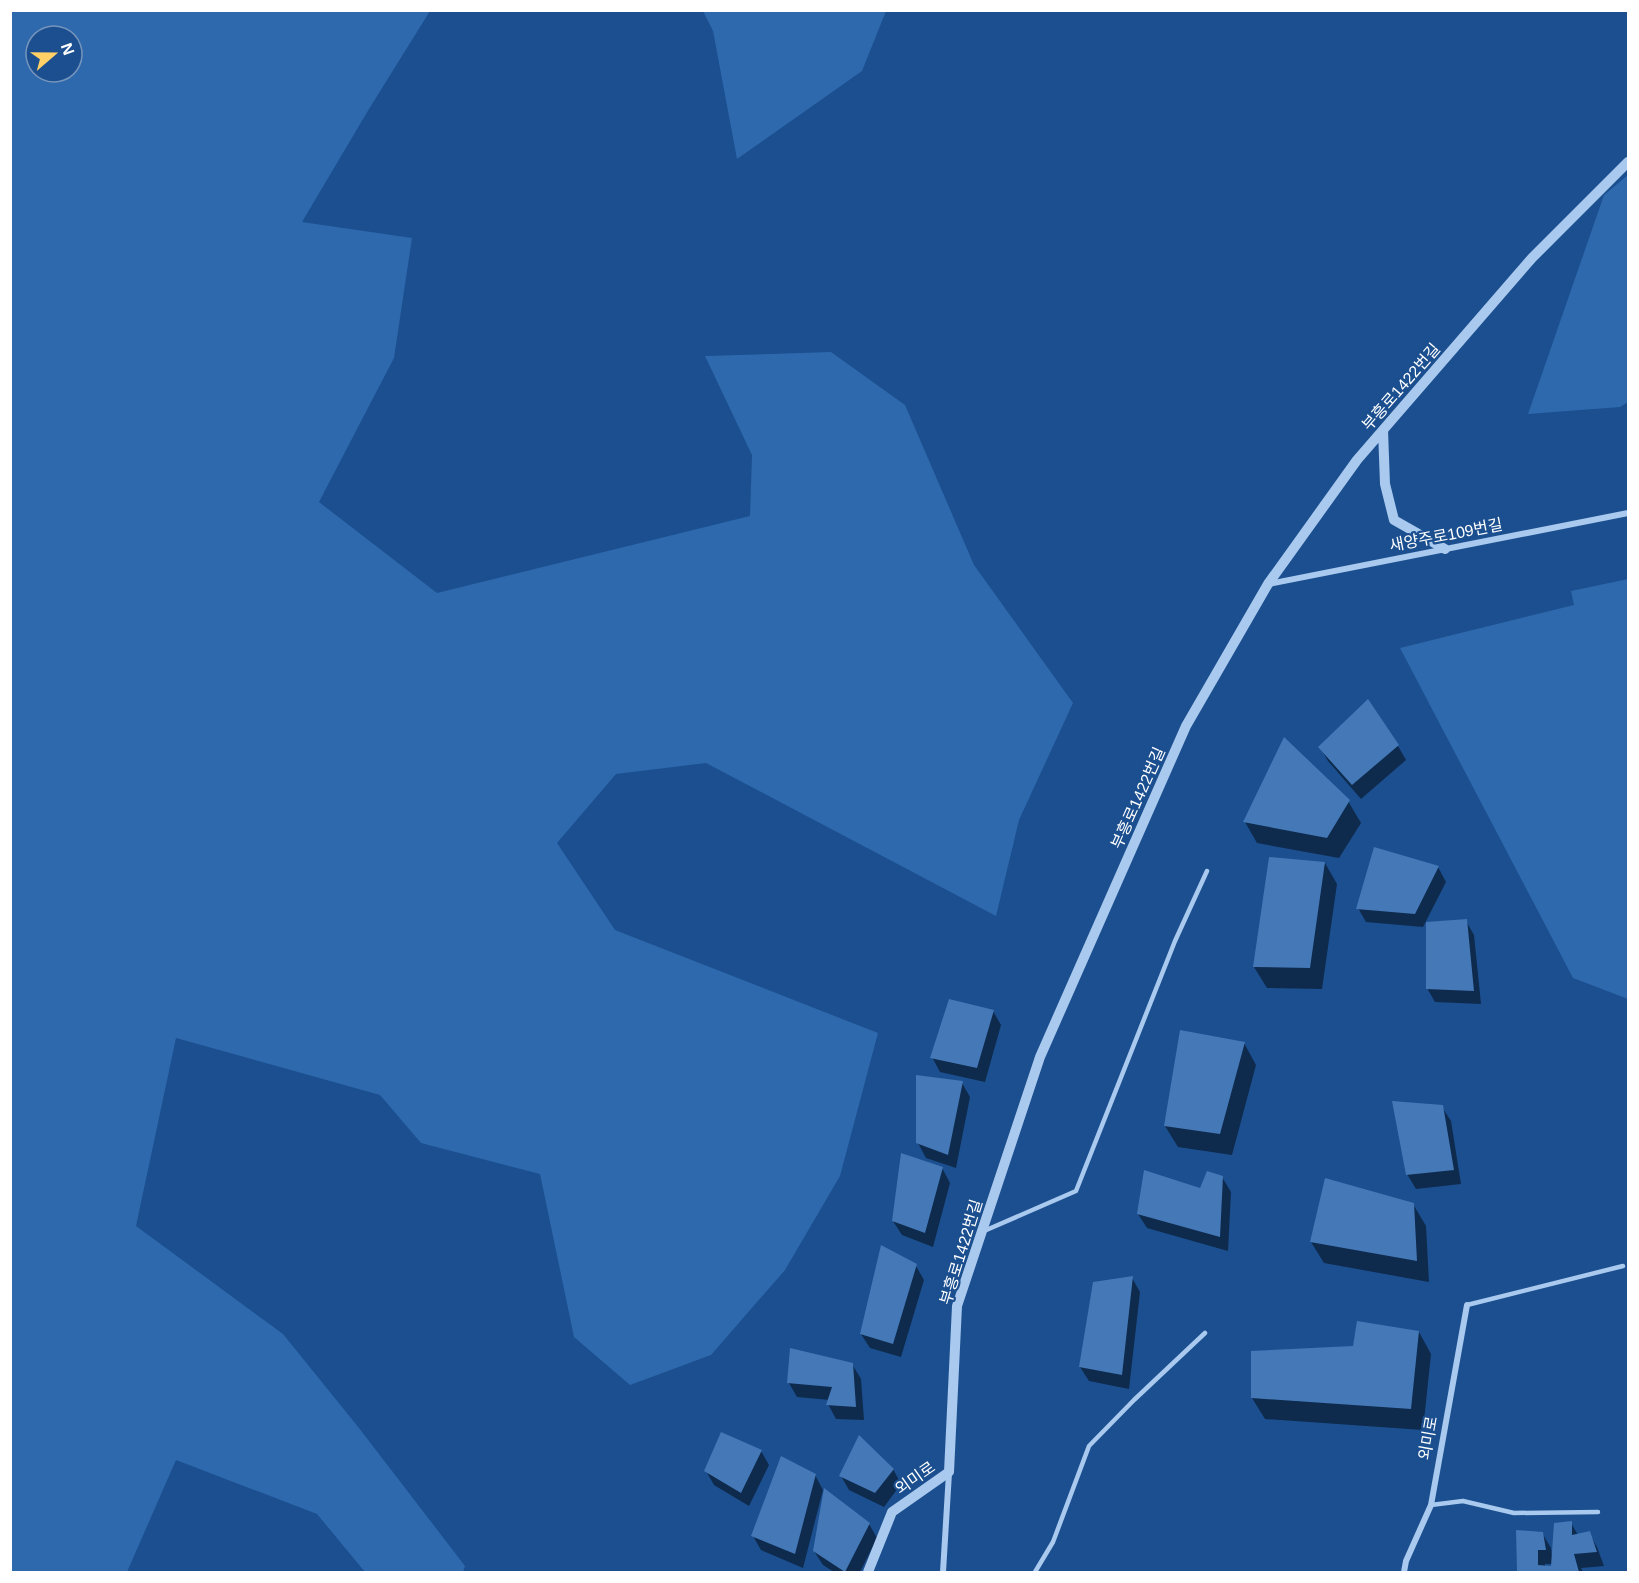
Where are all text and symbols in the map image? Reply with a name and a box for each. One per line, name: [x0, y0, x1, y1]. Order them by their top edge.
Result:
north arrow: [24, 24, 84, 84]
text: N: [58, 41, 78, 57]
street label: 부흥로1422번길: [1359, 340, 1443, 434]
street label: 새양주로109번길: [1388, 516, 1504, 554]
street label: 부흥로1422번길: [1108, 745, 1168, 851]
street label: 부흥로1422번길: [937, 1197, 985, 1307]
street label: 외미로: [1416, 1415, 1440, 1461]
street label: 외미로: [892, 1458, 938, 1498]

